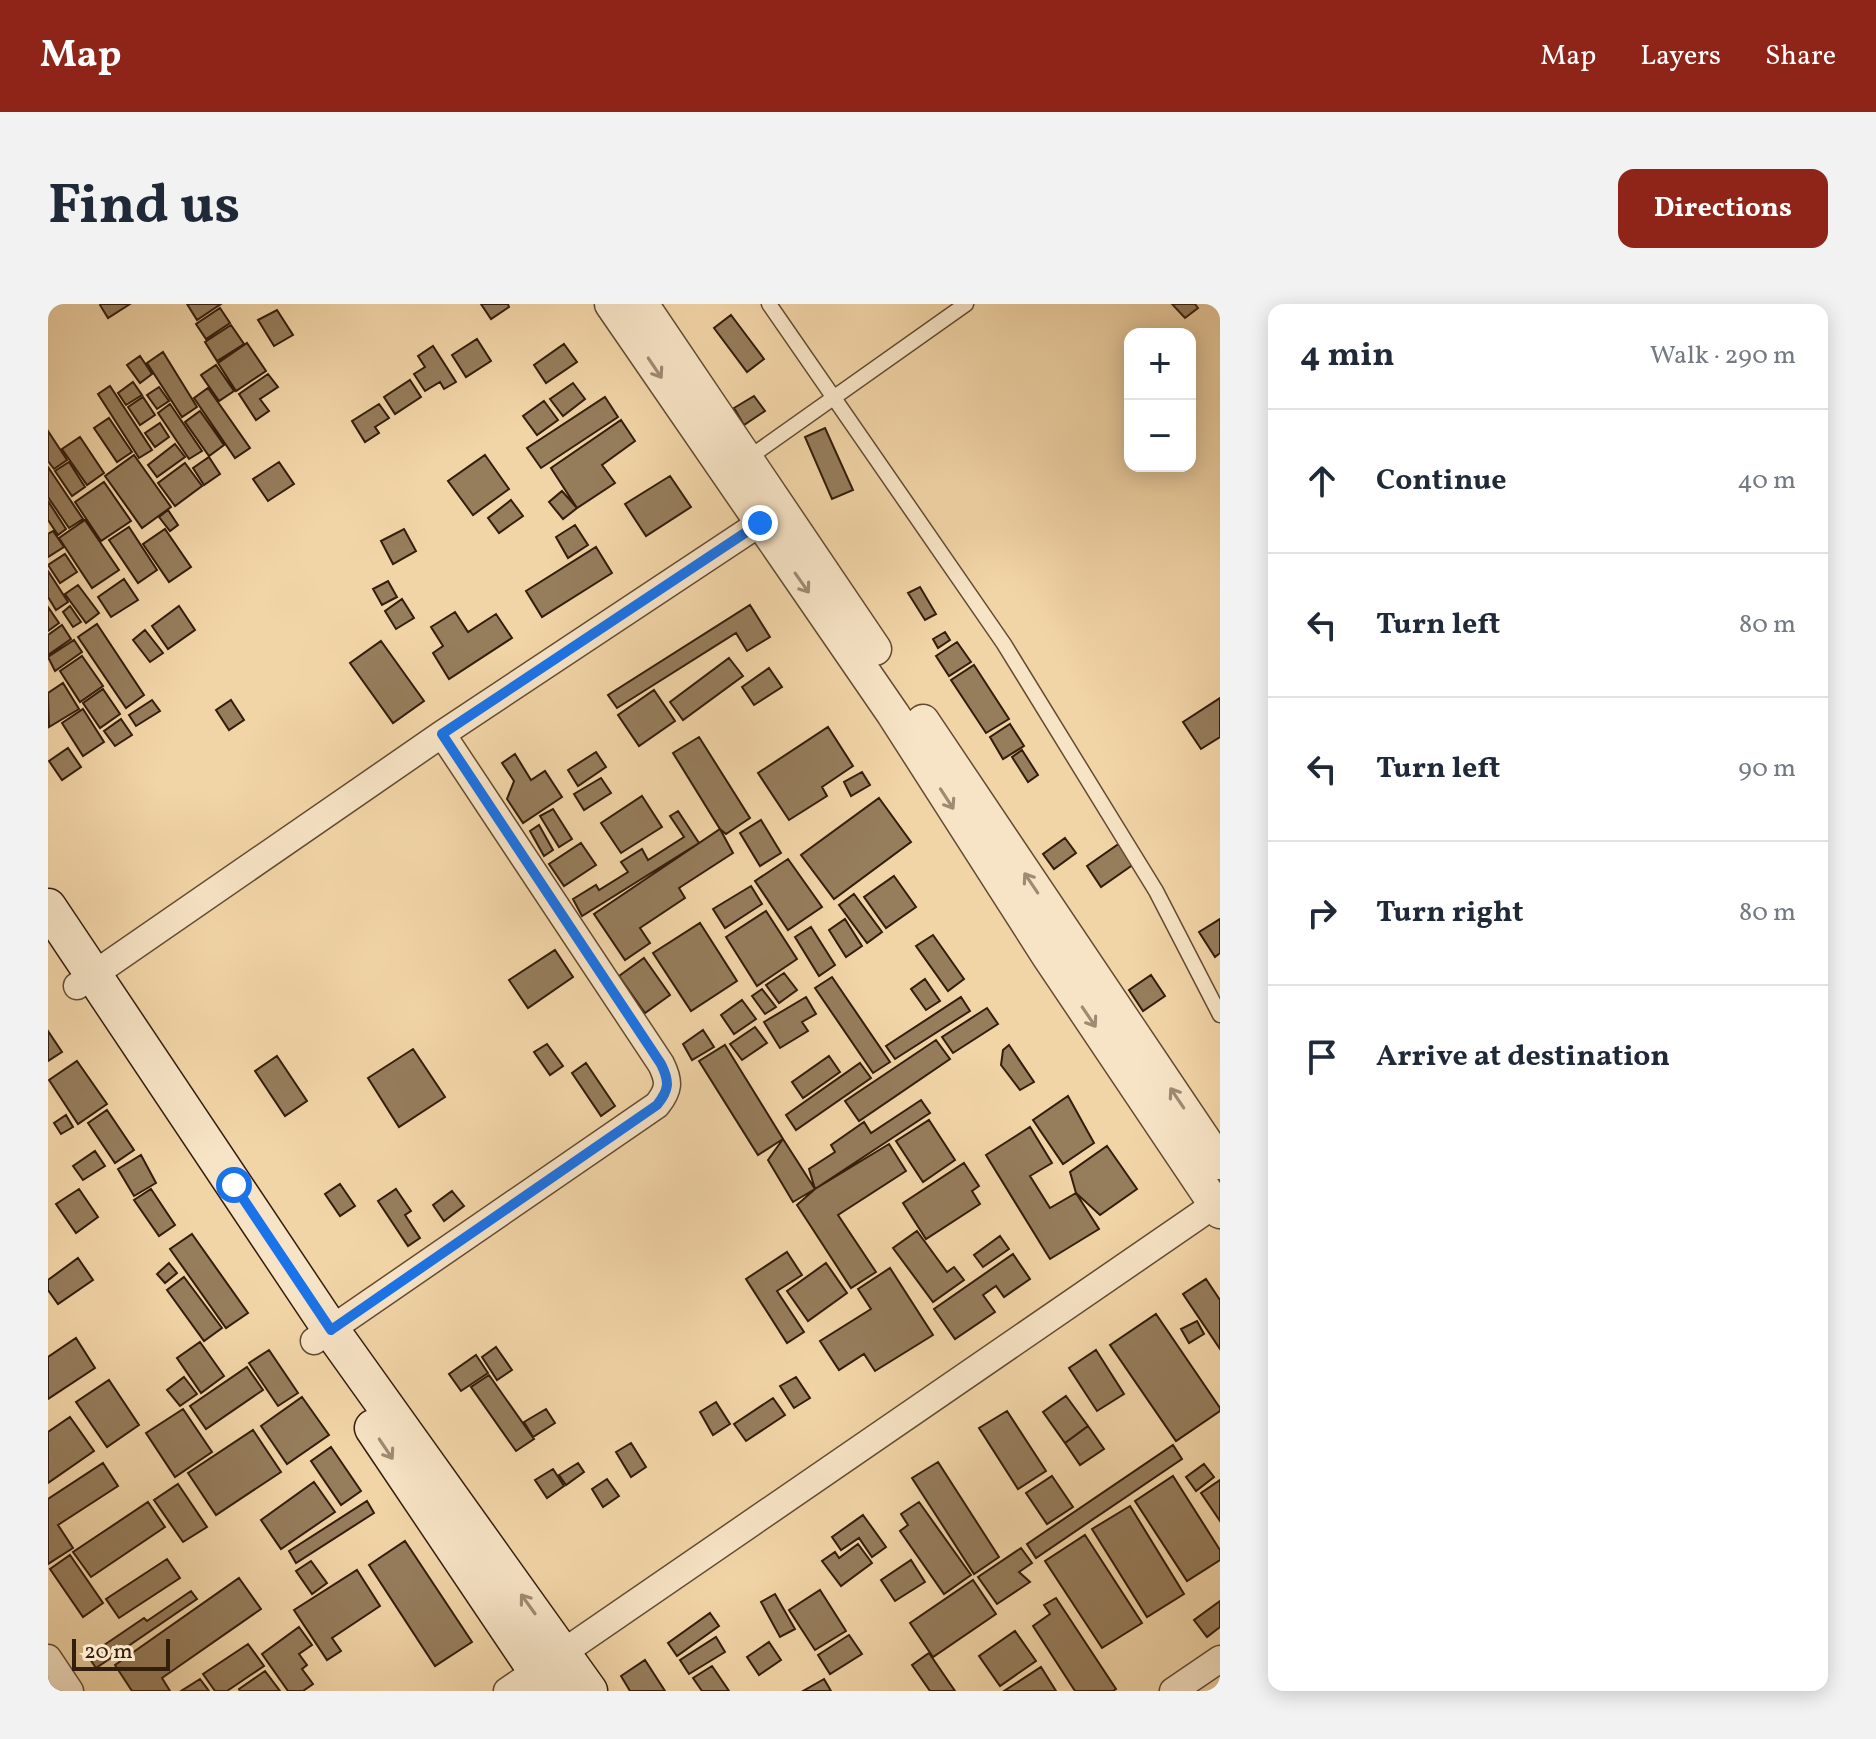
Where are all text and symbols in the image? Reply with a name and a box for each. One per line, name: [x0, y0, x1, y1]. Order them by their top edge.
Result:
text: Map: [40, 30, 121, 83]
text: Map: [1540, 37, 1596, 76]
text: Layers: [1640, 37, 1721, 76]
text: Share: [1765, 37, 1836, 76]
text: Find us: [48, 169, 240, 247]
button: Directions: [1618, 169, 1828, 248]
map controls: [1124, 328, 1196, 472]
button: +: [1124, 328, 1196, 400]
text: 4 min: [1300, 333, 1395, 380]
text: Walk · 290 m: [1650, 338, 1796, 374]
one-way arrow: [647, 357, 663, 379]
button: −: [1124, 400, 1196, 472]
icon: ahead: [1300, 459, 1344, 503]
text: Continue: [1376, 460, 1507, 502]
text: 40 m: [1737, 463, 1796, 499]
route end: [742, 505, 778, 541]
one-way arrow: [794, 571, 810, 593]
icon: left: [1300, 603, 1344, 647]
text: Turn left: [1376, 604, 1500, 646]
text: 80 m: [1739, 607, 1796, 643]
icon: left: [1300, 747, 1344, 791]
text: Turn left: [1376, 748, 1500, 790]
text: 90 m: [1738, 751, 1796, 787]
one-way arrow: [940, 787, 956, 810]
one-way arrow: [1023, 872, 1040, 894]
icon: right: [1300, 891, 1344, 935]
text: Turn right: [1376, 892, 1524, 934]
text: 80 m: [1739, 895, 1796, 931]
one-way arrow: [1081, 1005, 1097, 1027]
icon: arrive: [1300, 1035, 1344, 1079]
text: Arrive at destination: [1376, 1036, 1670, 1078]
one-way arrow: [1168, 1088, 1185, 1110]
route start: [216, 1167, 252, 1203]
one-way arrow: [378, 1437, 394, 1459]
one-way arrow: [520, 1594, 537, 1615]
scale bar: [72, 1635, 170, 1671]
text: 20 m: [84, 1637, 133, 1668]

